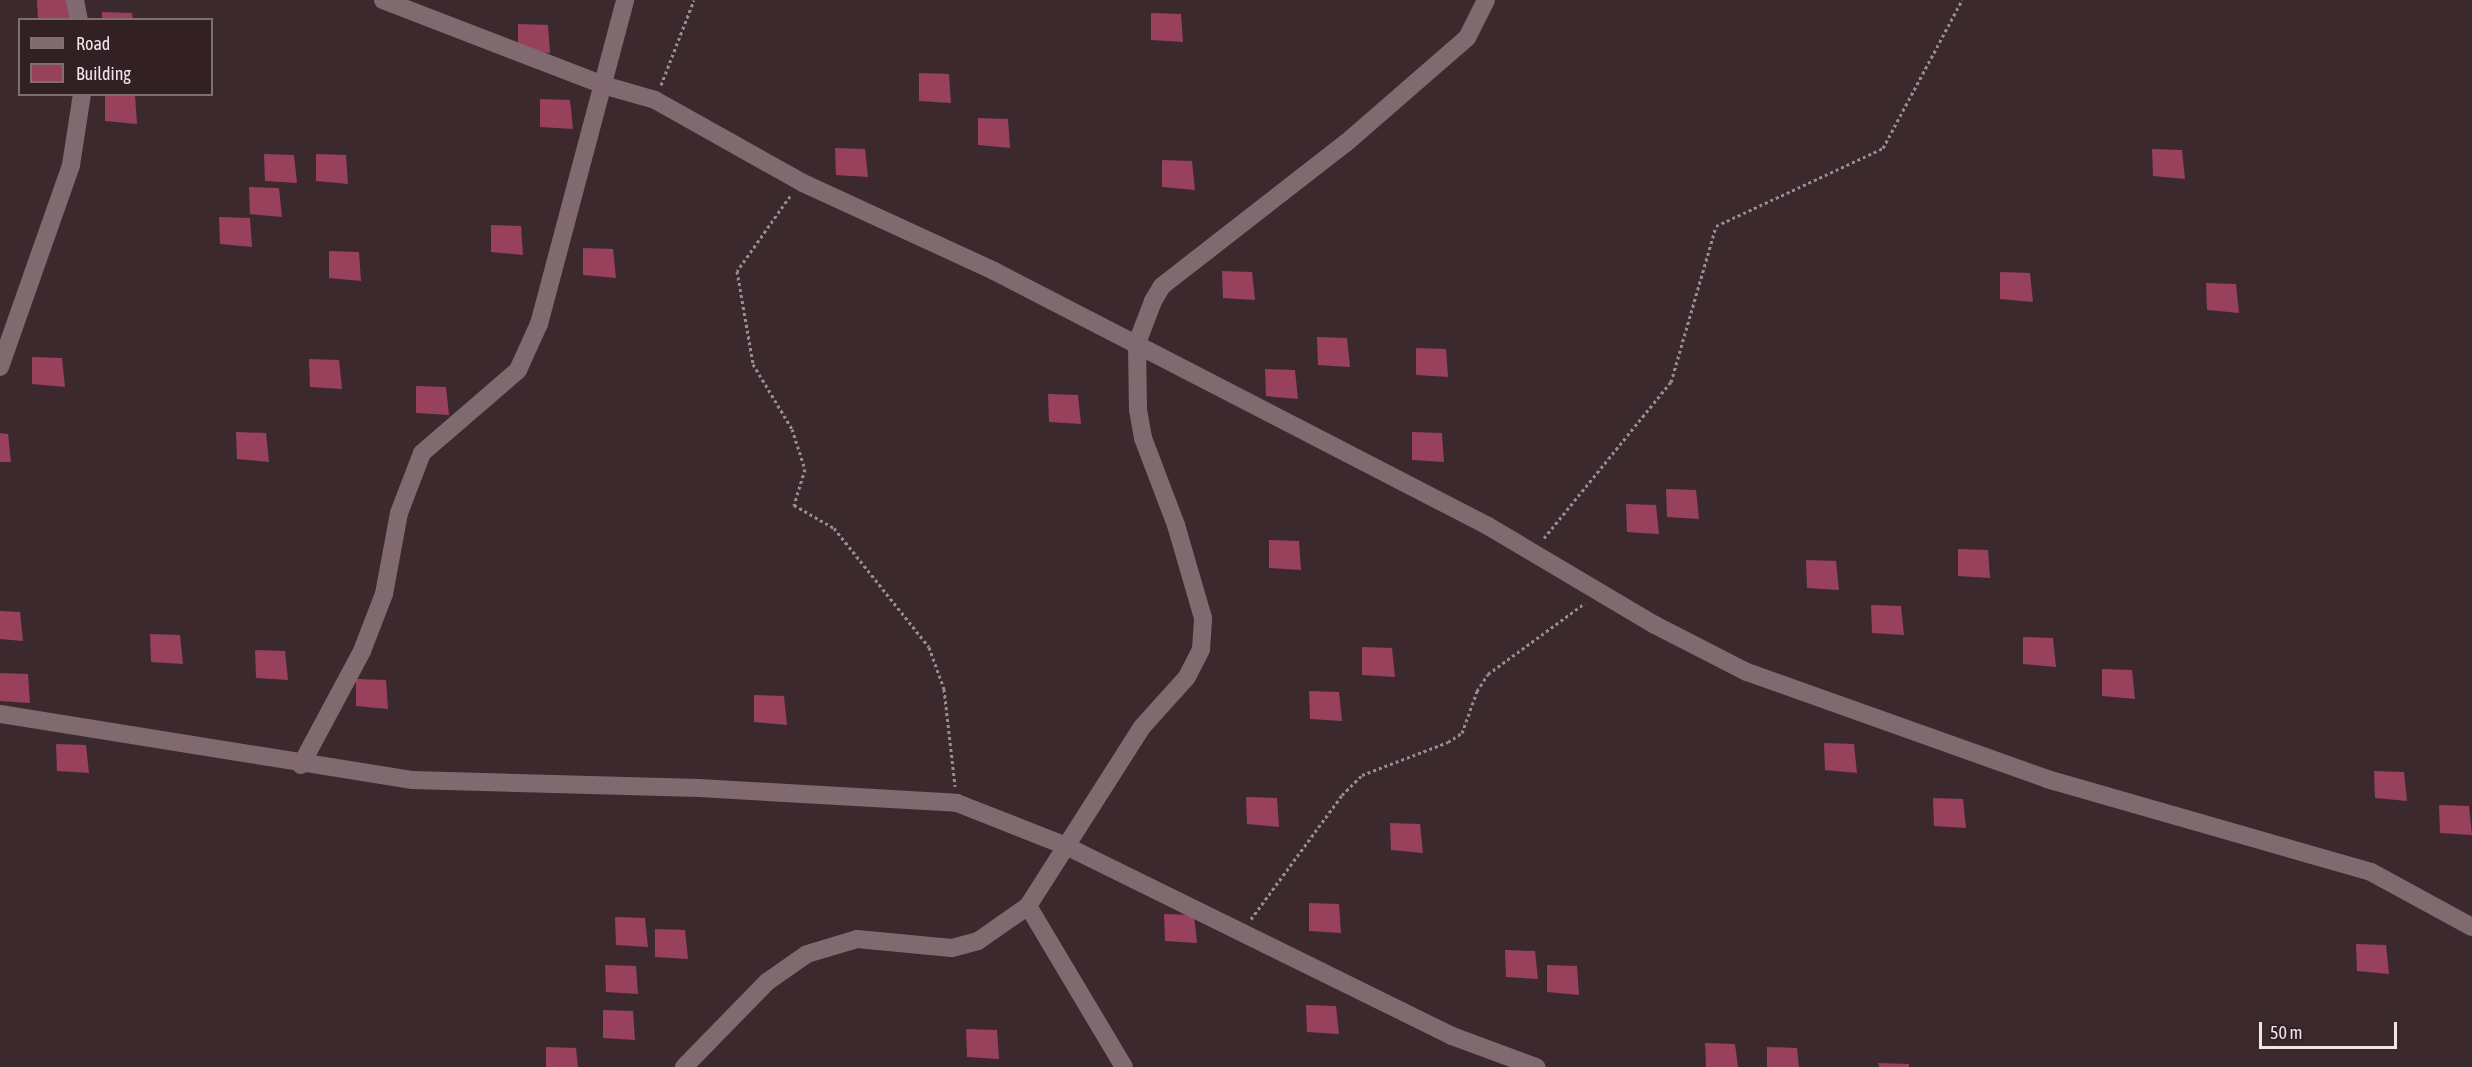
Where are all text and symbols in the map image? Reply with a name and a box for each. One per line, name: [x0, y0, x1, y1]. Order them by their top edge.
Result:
legend: [18, 18, 213, 96]
text: Road: [76, 33, 110, 54]
text: Building: [76, 63, 131, 84]
scale bar: [2262, 1010, 2400, 1048]
text: 50 m: [2270, 1022, 2302, 1043]

